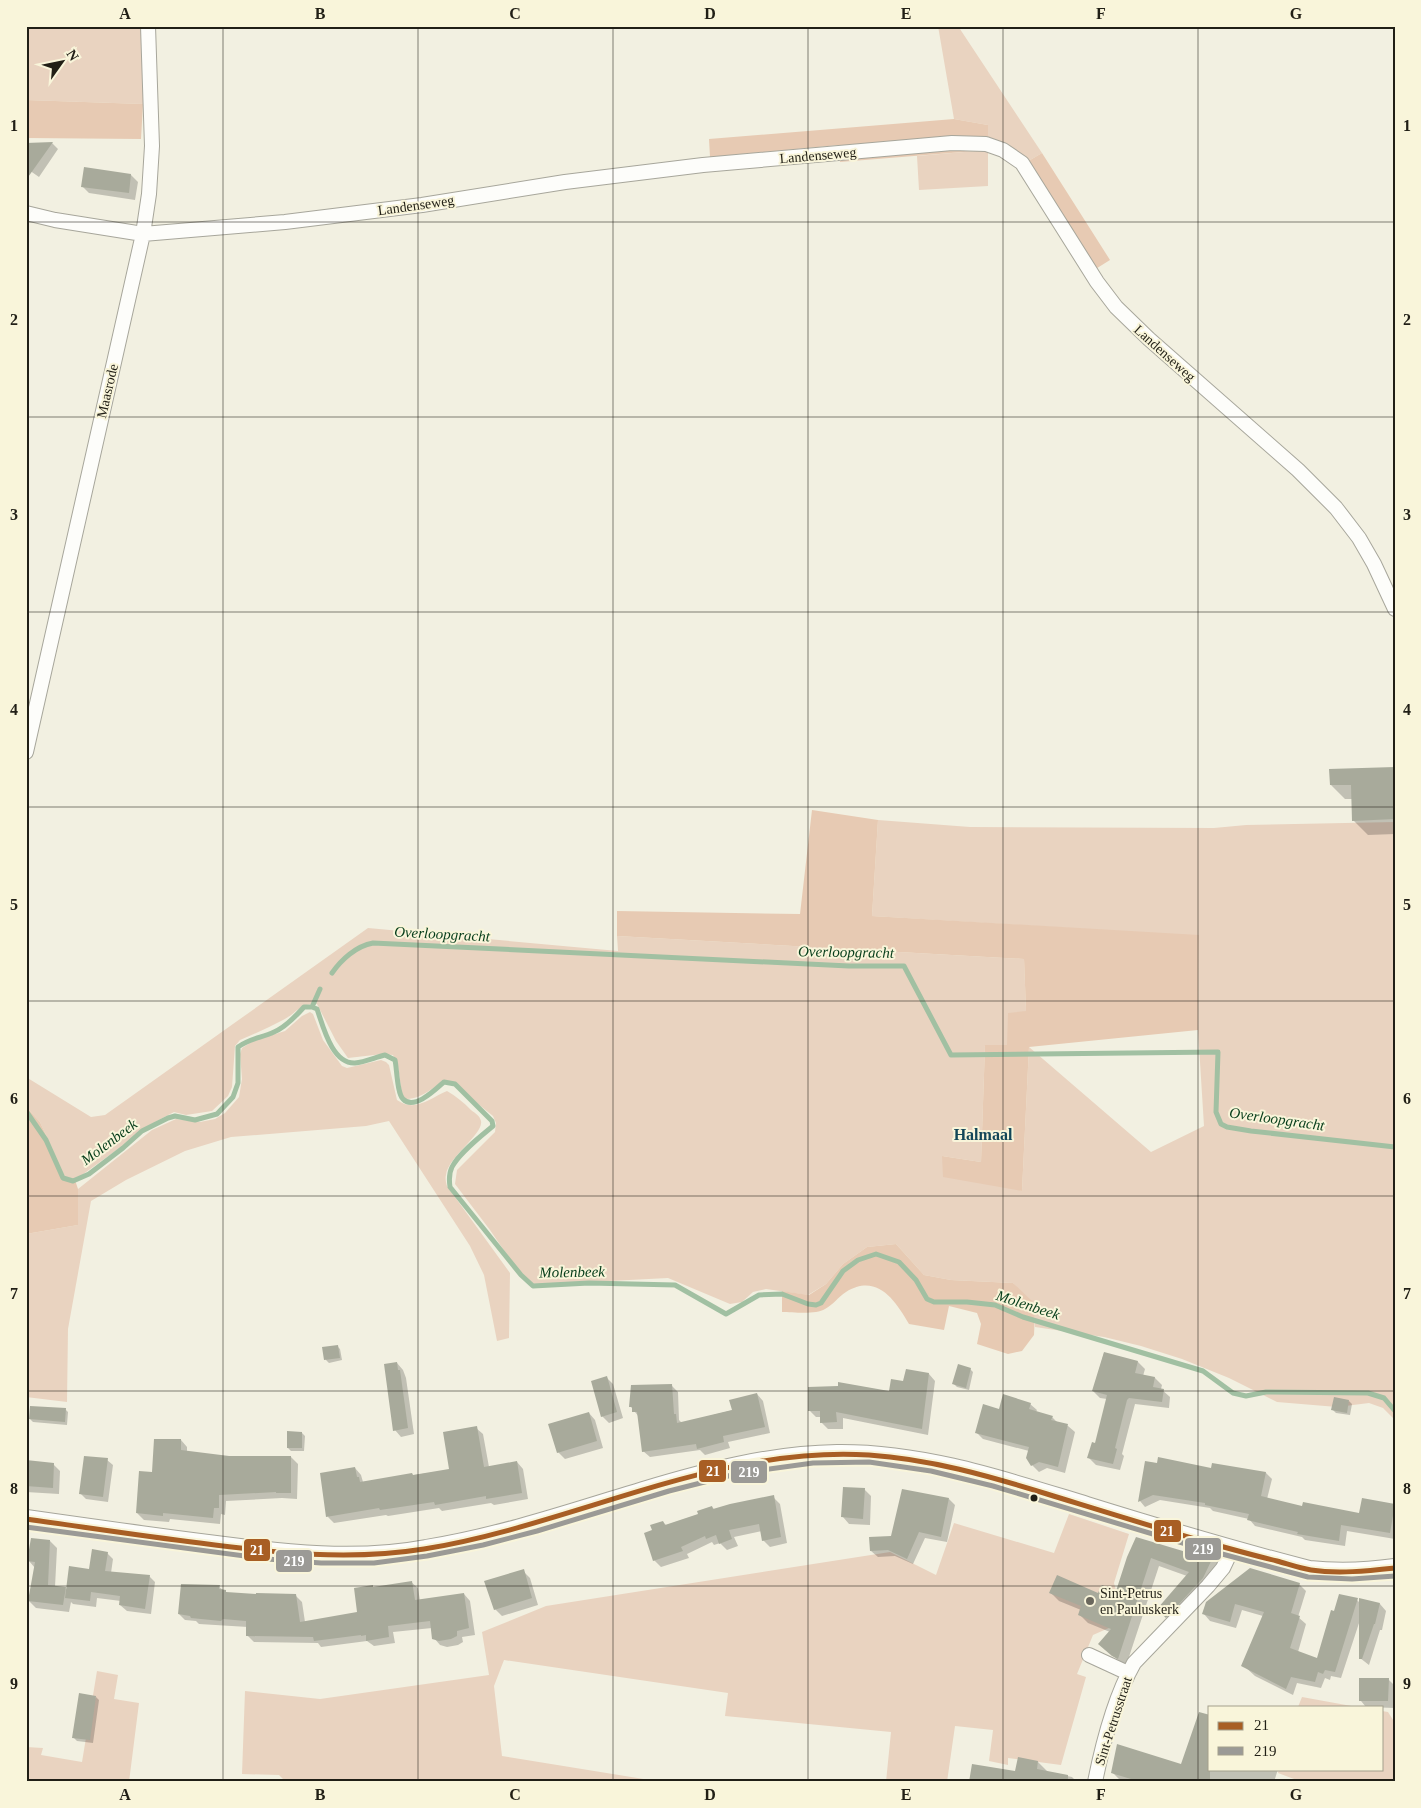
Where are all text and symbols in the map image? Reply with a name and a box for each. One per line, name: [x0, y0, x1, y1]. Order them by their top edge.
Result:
text: A: [119, 5, 131, 22]
text: B: [315, 5, 326, 22]
text: C: [509, 5, 521, 22]
text: D: [704, 5, 716, 22]
text: E: [901, 5, 911, 22]
text: F: [1096, 5, 1106, 22]
text: G: [1290, 5, 1303, 22]
north arrow: [38, 38, 88, 88]
text: N: [63, 47, 82, 64]
text: 1: [10, 117, 18, 134]
text: 1: [1403, 117, 1411, 134]
street label: Landenseweg: [779, 145, 857, 166]
street label: Landenseweg: [377, 193, 455, 218]
text: 2: [10, 311, 18, 328]
text: 2: [1403, 311, 1411, 328]
street label: Landenseweg: [1131, 322, 1198, 385]
street label: Maasrode: [94, 363, 121, 420]
text: 3: [10, 506, 18, 523]
text: 3: [1403, 506, 1411, 523]
text: 4: [10, 701, 18, 718]
text: 4: [1403, 701, 1411, 718]
text: 5: [10, 896, 18, 913]
text: 5: [1403, 896, 1411, 913]
water label: Overloopgracht: [394, 924, 491, 945]
water label: Overloopgracht: [798, 943, 895, 961]
text: 6: [10, 1090, 18, 1107]
text: 6: [1403, 1090, 1411, 1107]
water label: Overloopgracht: [1228, 1104, 1326, 1134]
water label: Molenbeek: [77, 1116, 140, 1169]
district label: Halmaal: [954, 1126, 1013, 1143]
water label: Molenbeek: [538, 1263, 605, 1281]
text: 7: [10, 1285, 18, 1302]
text: 7: [1403, 1285, 1411, 1302]
water label: Molenbeek: [993, 1287, 1062, 1323]
line badge: 21: [698, 1459, 727, 1483]
line badge: 219: [730, 1460, 768, 1484]
text: 21: [706, 1464, 720, 1479]
text: 219: [739, 1465, 760, 1480]
text: 8: [10, 1480, 18, 1497]
text: 8: [1403, 1480, 1411, 1497]
unlabelled marker: [1029, 1493, 1039, 1503]
line badge: 21: [1153, 1519, 1182, 1543]
text: 21: [1160, 1524, 1174, 1539]
line badge: 219: [1184, 1537, 1222, 1561]
line badge: 21: [243, 1538, 271, 1562]
text: 219: [1193, 1542, 1214, 1557]
text: 21: [250, 1543, 264, 1558]
line badge: 219: [275, 1549, 313, 1573]
text: 219: [284, 1554, 305, 1569]
place label: Sint-Petrus en Pauluskerk: [1100, 1586, 1179, 1617]
marker: Sint-Petrus en Pauluskerk: [1084, 1595, 1096, 1607]
text: 9: [10, 1675, 18, 1692]
street label: Sint-Petrusstraat: [1092, 1675, 1135, 1767]
text: 9: [1403, 1675, 1411, 1692]
legend: [1208, 1706, 1384, 1770]
text: 21: [1254, 1717, 1269, 1733]
text: 219: [1254, 1743, 1277, 1759]
text: A: [119, 1786, 131, 1803]
text: B: [315, 1786, 326, 1803]
text: C: [509, 1786, 521, 1803]
text: D: [704, 1786, 716, 1803]
text: E: [901, 1786, 911, 1803]
text: F: [1096, 1786, 1106, 1803]
text: G: [1290, 1786, 1303, 1803]

